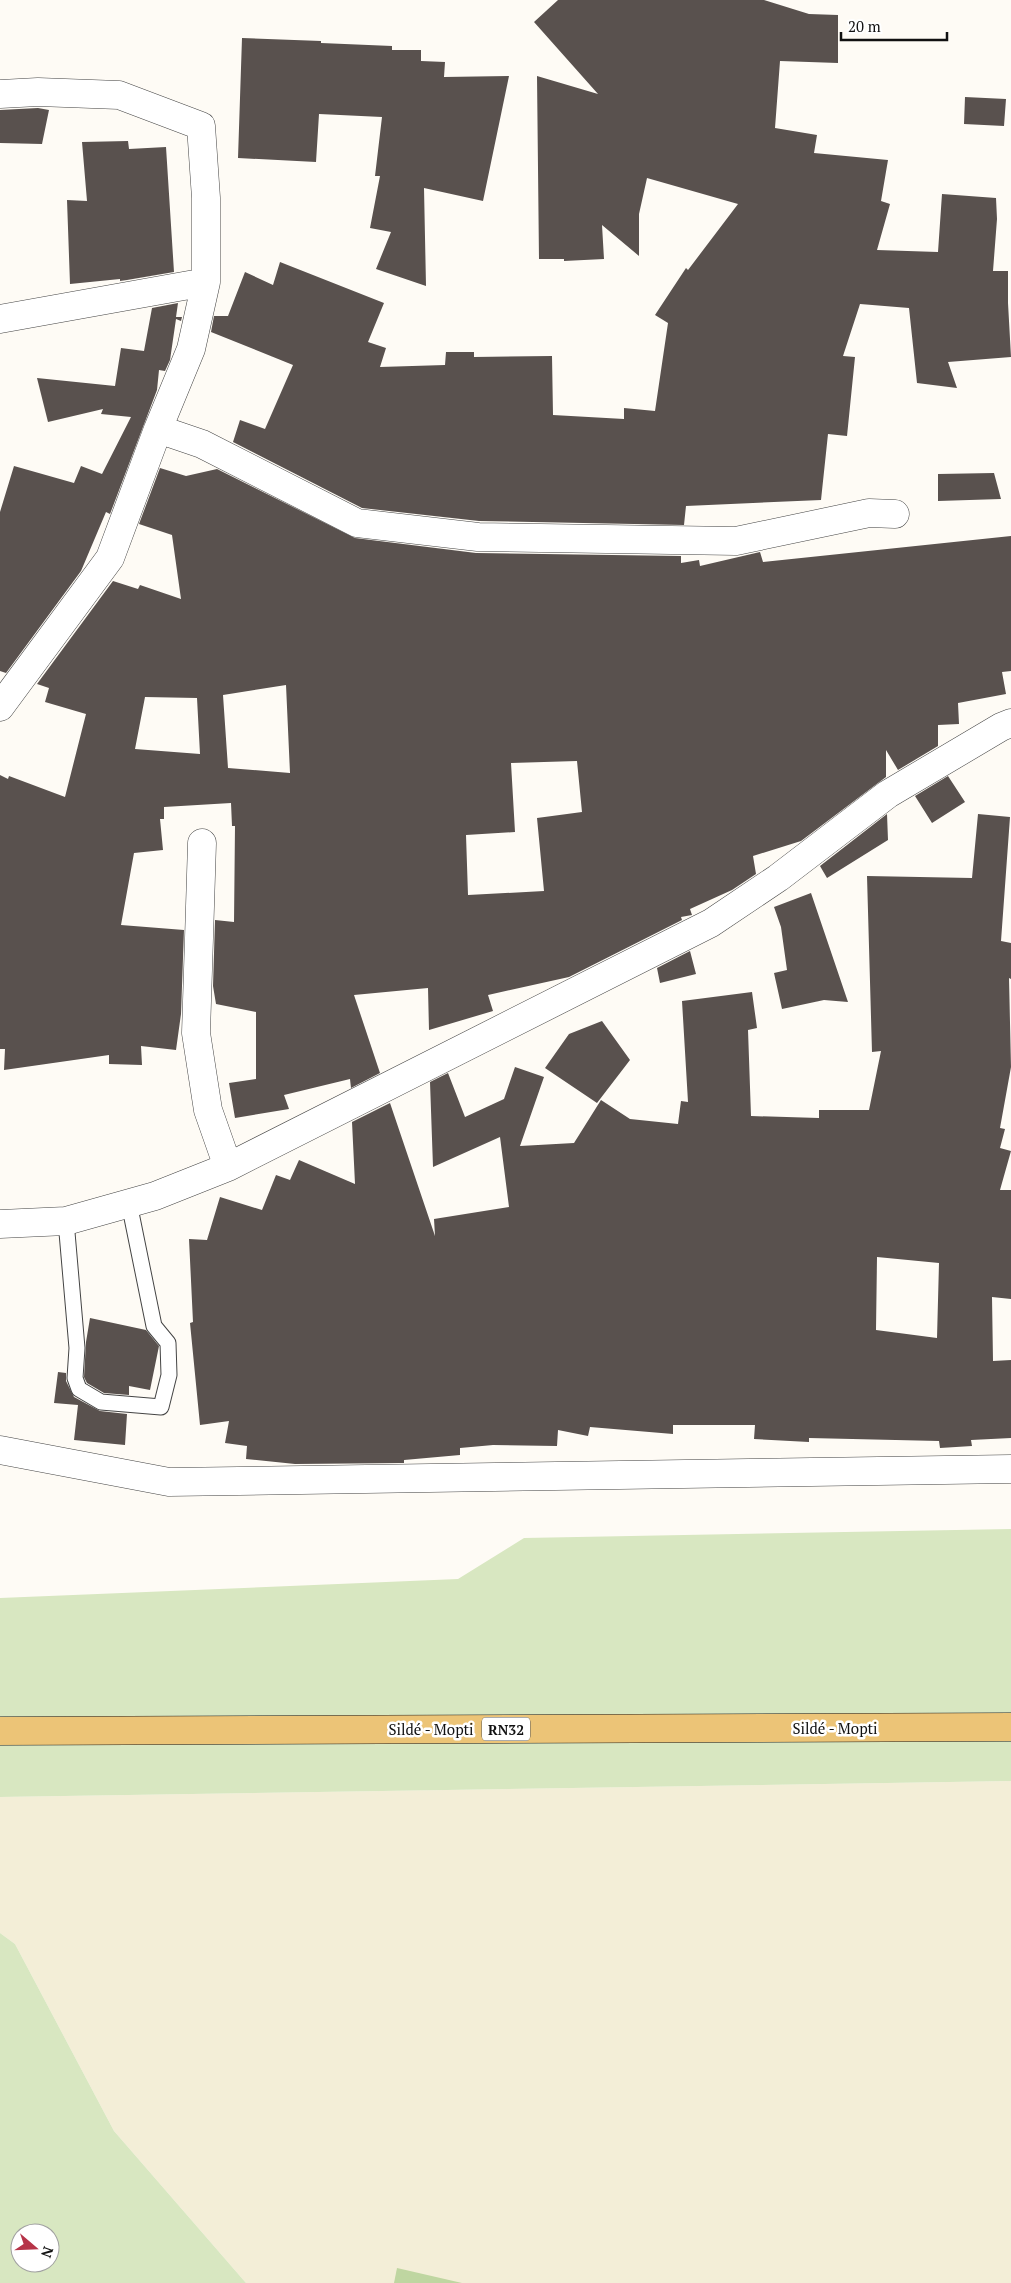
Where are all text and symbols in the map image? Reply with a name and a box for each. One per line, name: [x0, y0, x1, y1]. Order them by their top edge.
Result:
scale bar: [841, 10, 947, 42]
text: 20 m: [848, 16, 881, 36]
road number: RN32: [482, 1718, 530, 1740]
street label: Sildé - Mopti: [792, 1718, 878, 1738]
street label: Sildé - Mopti: [388, 1719, 474, 1739]
north arrow: [10, 2223, 60, 2273]
text: N: [37, 2244, 58, 2261]

